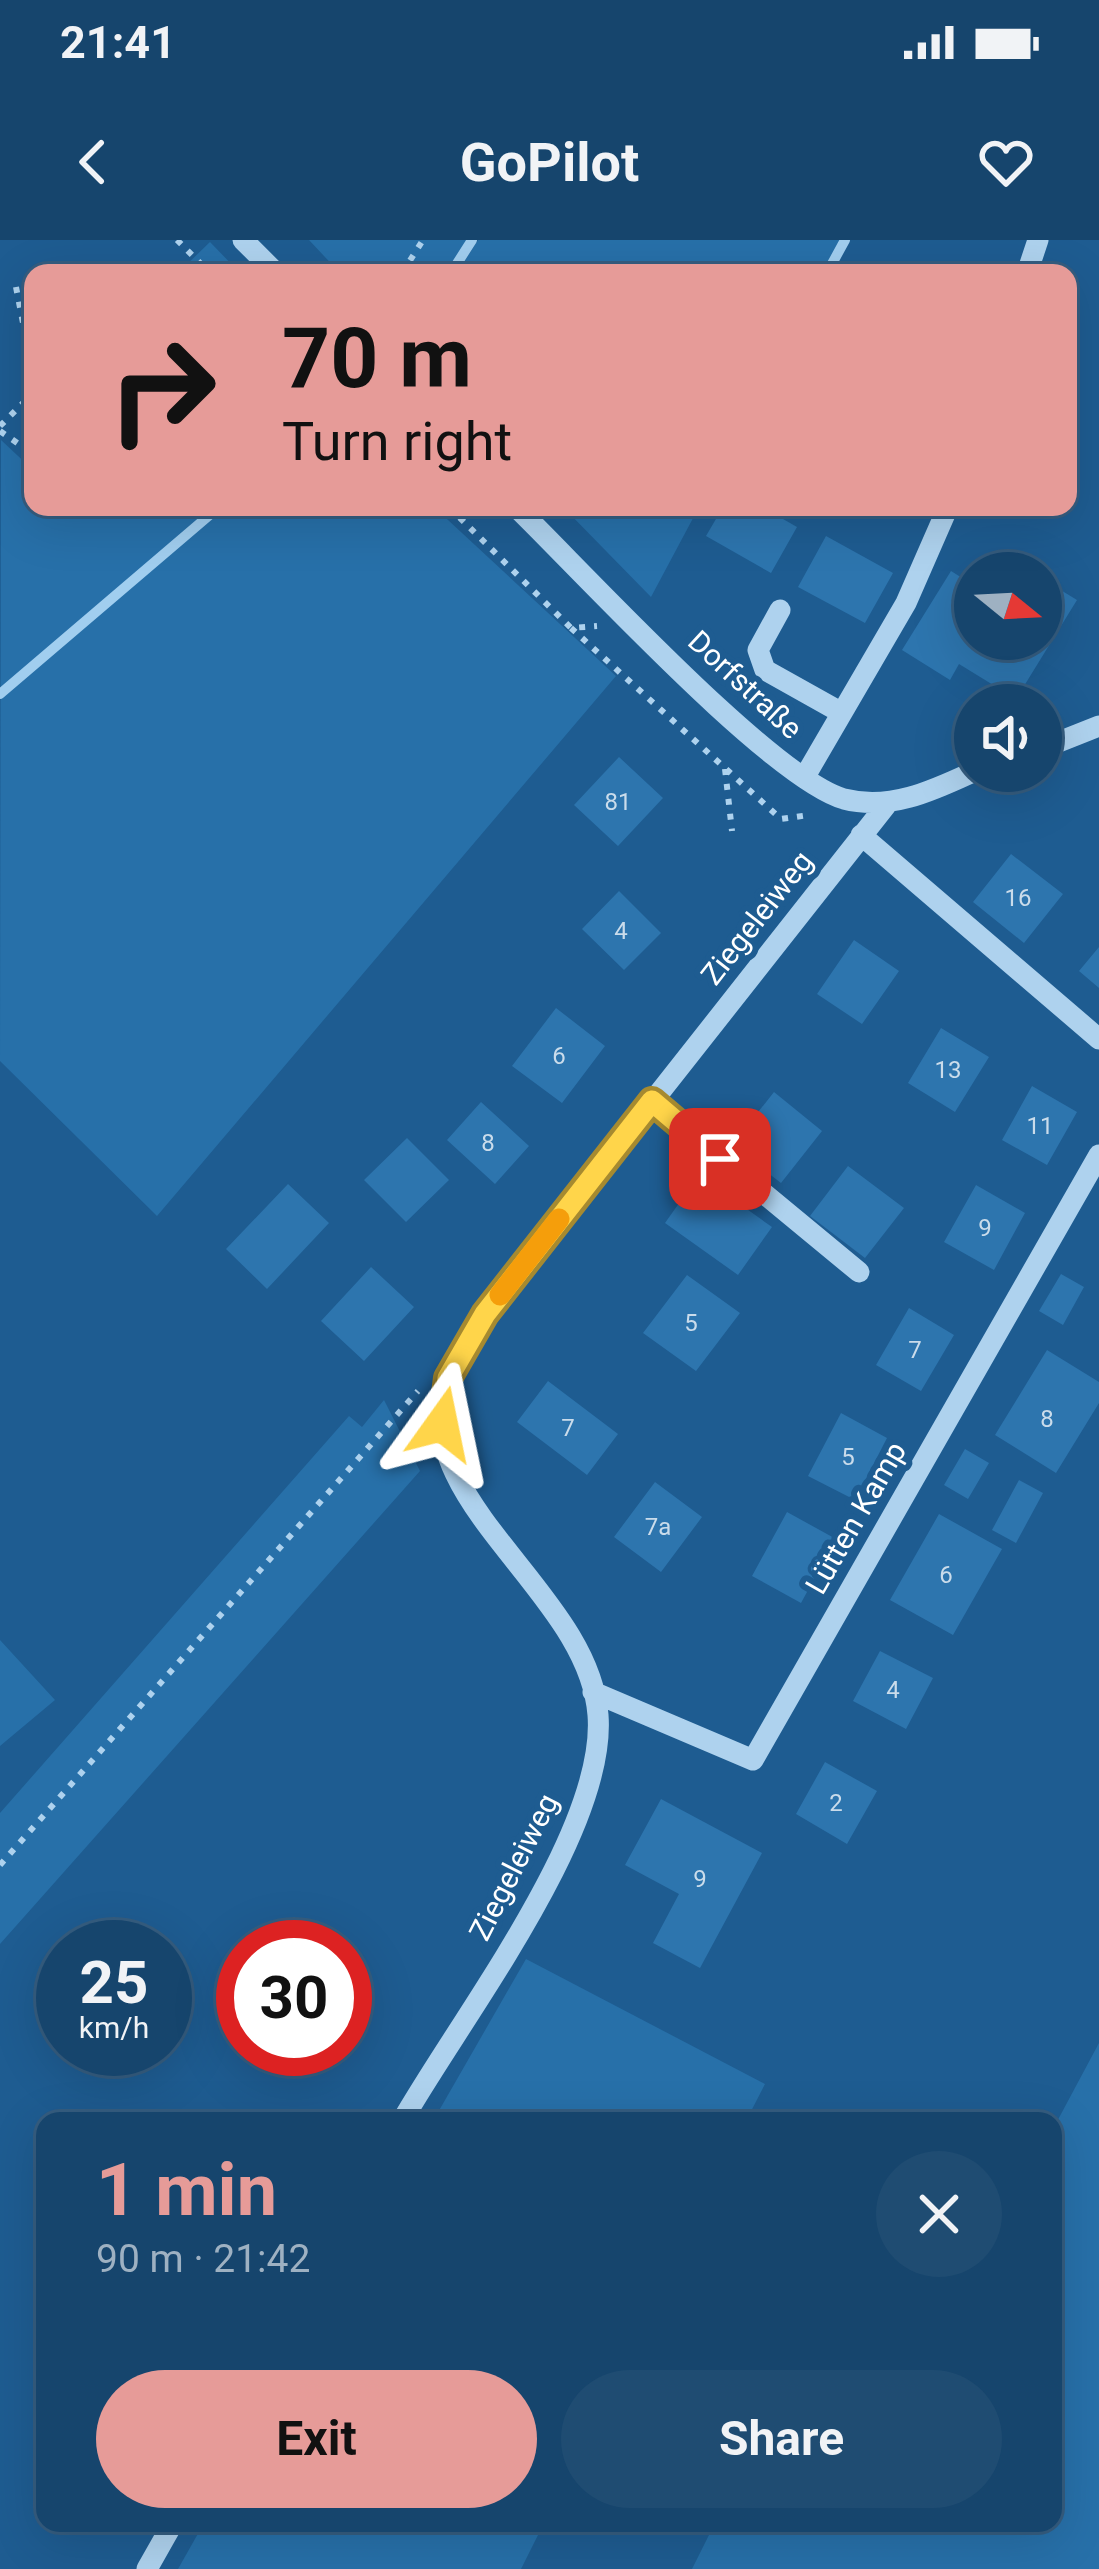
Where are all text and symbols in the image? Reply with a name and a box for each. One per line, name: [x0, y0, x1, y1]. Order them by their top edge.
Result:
text: 21:41: [60, 16, 176, 69]
icon: back: [60, 129, 126, 195]
icon: heart: [973, 129, 1039, 195]
text: GoPilot: [460, 131, 639, 194]
text: 70 m: [282, 309, 472, 408]
icon: right: [84, 312, 240, 468]
text: Turn right: [282, 410, 512, 473]
north arrow: [954, 552, 1062, 660]
map controls: [954, 552, 1062, 792]
street label: Dorfstraße: [681, 623, 809, 746]
button: sound: [954, 684, 1062, 792]
house number: 81: [605, 788, 631, 816]
street label: Ziegeleiweg: [694, 844, 820, 991]
house number: 16: [1005, 884, 1031, 912]
house number: 4: [614, 917, 628, 945]
house number: 6: [552, 1042, 566, 1070]
house number: 13: [935, 1056, 961, 1084]
pin: [669, 1108, 771, 1210]
house number: 11: [1027, 1112, 1053, 1140]
icon: arrive: [687, 1126, 753, 1192]
house number: 8: [481, 1129, 495, 1157]
house number: 9: [978, 1214, 992, 1242]
house number: 5: [684, 1309, 698, 1337]
house number: 7: [908, 1336, 922, 1364]
position arrow: [379, 1361, 505, 1487]
house number: 8: [1040, 1405, 1054, 1433]
house number: 7: [561, 1414, 575, 1442]
street label: Lütten Kamp: [798, 1435, 913, 1600]
house number: 5: [841, 1443, 855, 1471]
house number: 7a: [645, 1513, 671, 1541]
house number: 6: [939, 1561, 953, 1589]
house number: 4: [886, 1676, 900, 1704]
street label: Ziegeleiweg: [462, 1788, 565, 1946]
house number: 2: [829, 1789, 843, 1817]
house number: 9: [693, 1865, 707, 1893]
speed limit sign: 30: [216, 1920, 372, 2076]
text: 25: [80, 1947, 148, 2018]
text: km/h: [79, 2010, 149, 2045]
text: 1 min: [96, 2148, 277, 2233]
button: close: [876, 2151, 1002, 2277]
text: 90 m · 21:42: [96, 2236, 310, 2282]
button: Exit: [96, 2370, 537, 2508]
button: Share: [561, 2370, 1002, 2508]

